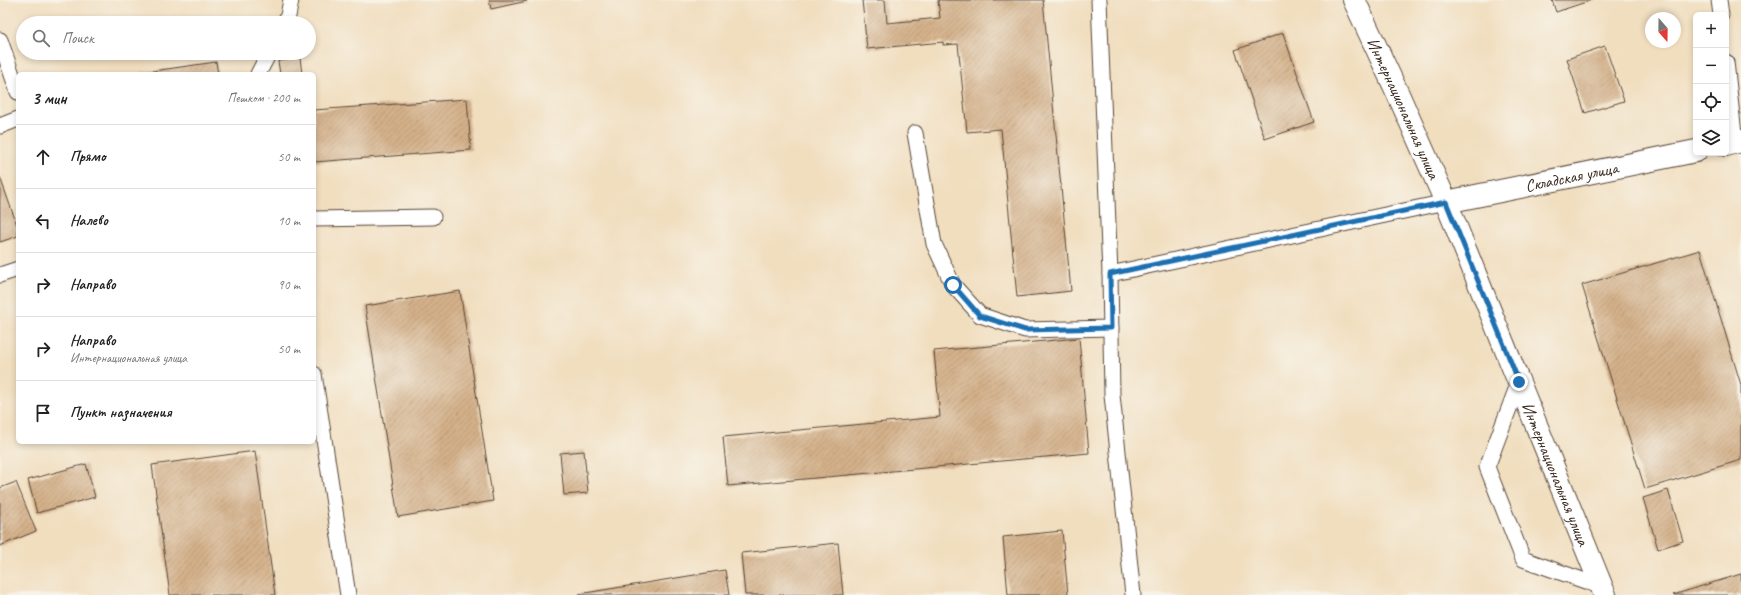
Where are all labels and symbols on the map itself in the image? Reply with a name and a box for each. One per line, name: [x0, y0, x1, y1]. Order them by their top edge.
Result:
north arrow: [1645, 12, 1681, 48]
street label: Интернациональная улица: [1362, 34, 1445, 184]
street label: Складская улица: [1523, 157, 1622, 197]
route start: [944, 276, 962, 294]
route end: [1510, 373, 1528, 391]
street label: Интернациональная улица: [1517, 399, 1594, 550]

